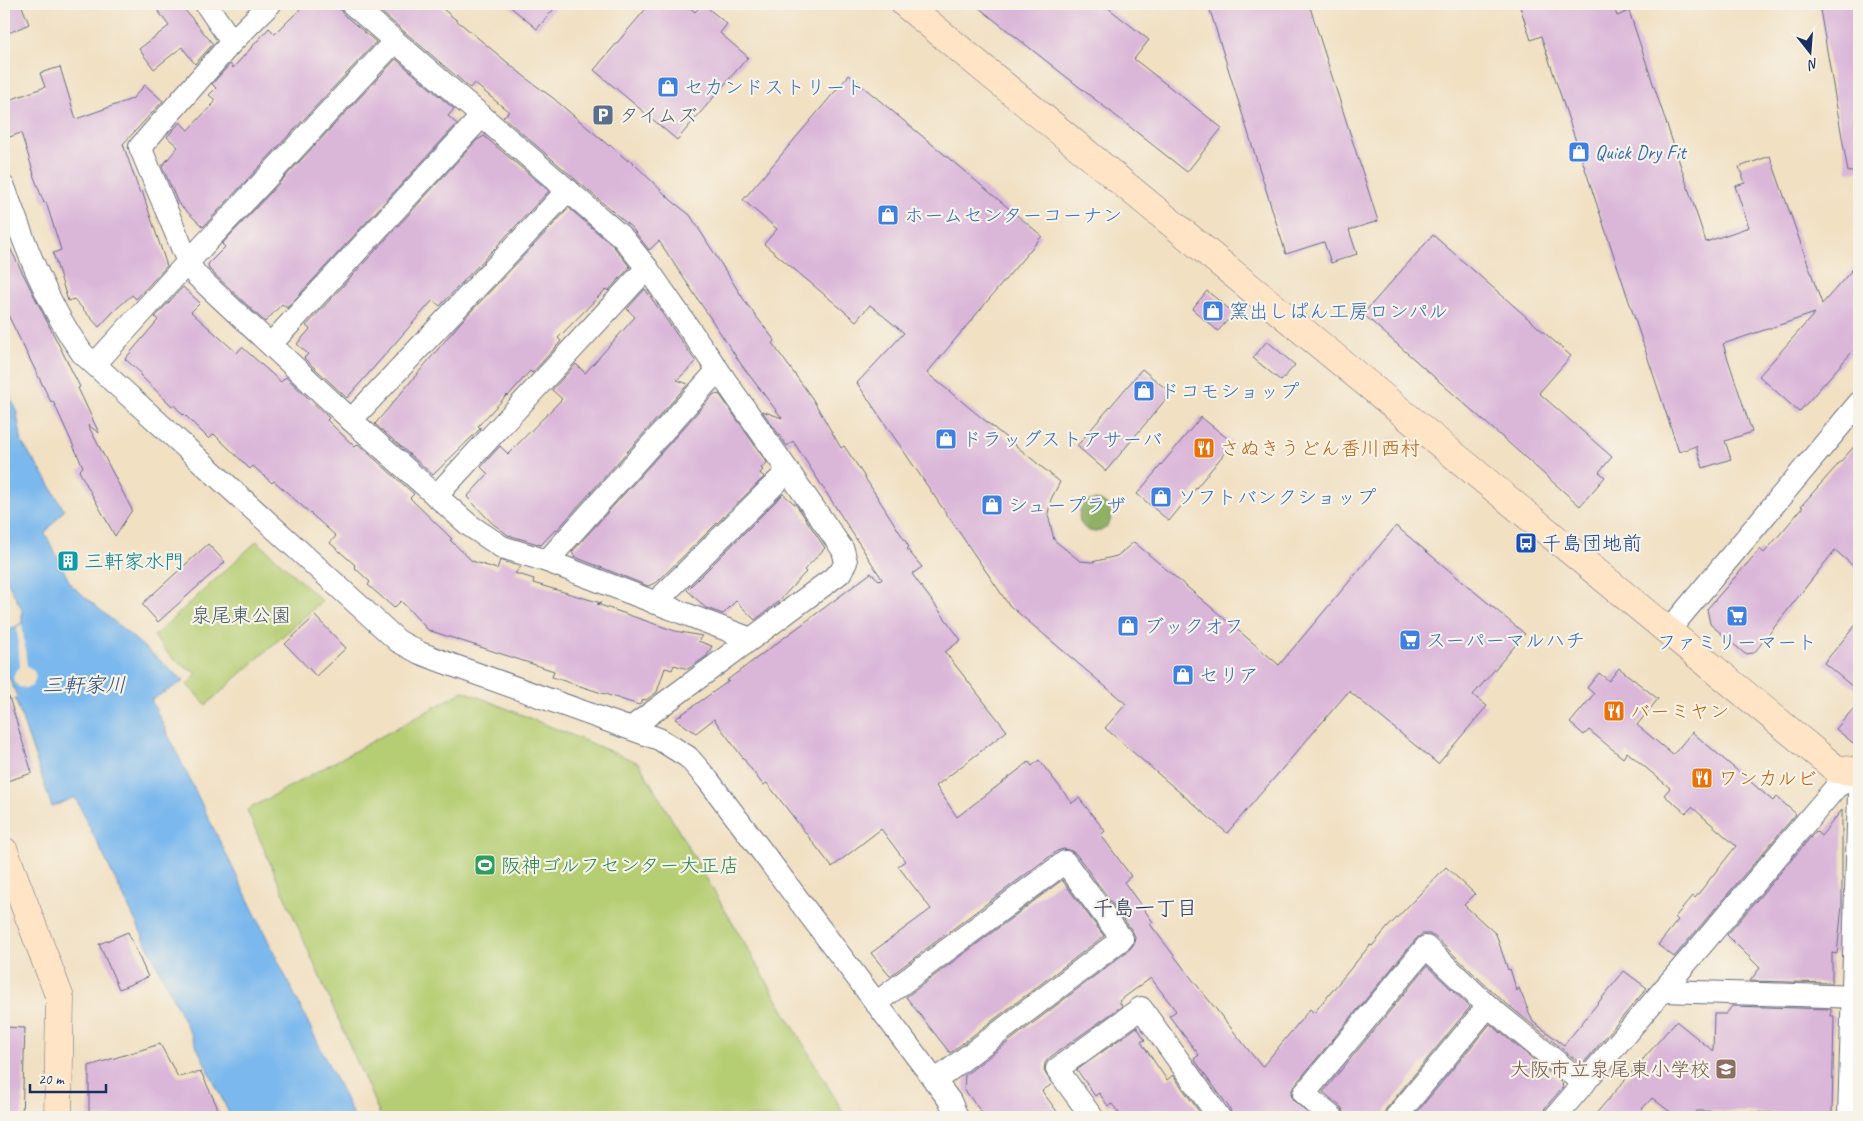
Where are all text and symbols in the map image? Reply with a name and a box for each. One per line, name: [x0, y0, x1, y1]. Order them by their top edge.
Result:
north arrow: [1786, 28, 1836, 78]
text: N: [1805, 55, 1820, 74]
shop icon: セカンドストリート: [656, 75, 680, 99]
place label: セカンドストリート: [684, 75, 866, 100]
parking icon: タイムズ: [591, 103, 615, 127]
place label: タイムズ: [619, 103, 697, 128]
shop icon: Quick Dry Fit: [1567, 140, 1591, 164]
place label: Quick Dry Fit: [1595, 140, 1688, 165]
shop icon: ホームセンターコーナン: [876, 203, 900, 227]
place label: ホームセンターコーナン: [904, 203, 1122, 228]
shop icon: 窯出しぱん工房ロンパル: [1201, 299, 1225, 323]
place label: 窯出しぱん工房ロンパル: [1229, 299, 1448, 324]
shop icon: ドコモショップ: [1132, 379, 1156, 403]
place label: ドコモショップ: [1160, 379, 1299, 404]
shop icon: ドラッグストアサーバ: [934, 427, 958, 451]
place label: ドラッグストアサーバ: [962, 427, 1162, 452]
restaurant icon: さぬきうどん香川西村: [1192, 436, 1216, 460]
place label: さぬきうどん香川西村: [1220, 436, 1420, 461]
shop icon: ソフトバンクショップ: [1149, 485, 1173, 509]
place label: ソフトバンクショップ: [1177, 485, 1376, 510]
shop icon: シュープラザ: [980, 493, 1004, 517]
place label: シュープラザ: [1008, 493, 1126, 518]
bus stop icon: 千島団地前: [1514, 531, 1538, 555]
place label: 千島団地前: [1542, 531, 1642, 556]
building icon: 三軒家水門: [56, 549, 80, 573]
place label: 三軒家水門: [84, 549, 184, 574]
park label: 泉尾東公園: [191, 603, 291, 628]
supermarket icon: ファミリーマート: [1725, 604, 1749, 628]
shop icon: ブックオフ: [1116, 614, 1140, 638]
place label: ブックオフ: [1144, 614, 1244, 639]
supermarket icon: スーパーマルハチ: [1398, 628, 1422, 652]
place label: スーパーマルハチ: [1426, 628, 1585, 653]
place label: ファミリーマート: [1657, 630, 1817, 655]
shop icon: セリア: [1171, 663, 1195, 687]
place label: セリア: [1199, 663, 1259, 688]
water label: 三軒家川: [42, 672, 126, 698]
restaurant icon: バーミヤン: [1602, 699, 1626, 723]
place label: バーミヤン: [1630, 699, 1730, 724]
restaurant icon: ワンカルビ: [1690, 766, 1714, 790]
place label: ワンカルビ: [1718, 766, 1817, 791]
sports icon: 阪神ゴルフセンター大正店: [473, 853, 497, 877]
place label: 阪神ゴルフセンター大正店: [501, 853, 739, 878]
district label: 千島一丁目: [1093, 895, 1198, 921]
place label: 大阪市立泉尾東小学校: [1510, 1057, 1710, 1082]
school or university icon: 大阪市立泉尾東小学校: [1714, 1057, 1738, 1081]
scale bar: [30, 1061, 106, 1093]
text: 20 m: [38, 1070, 65, 1089]

